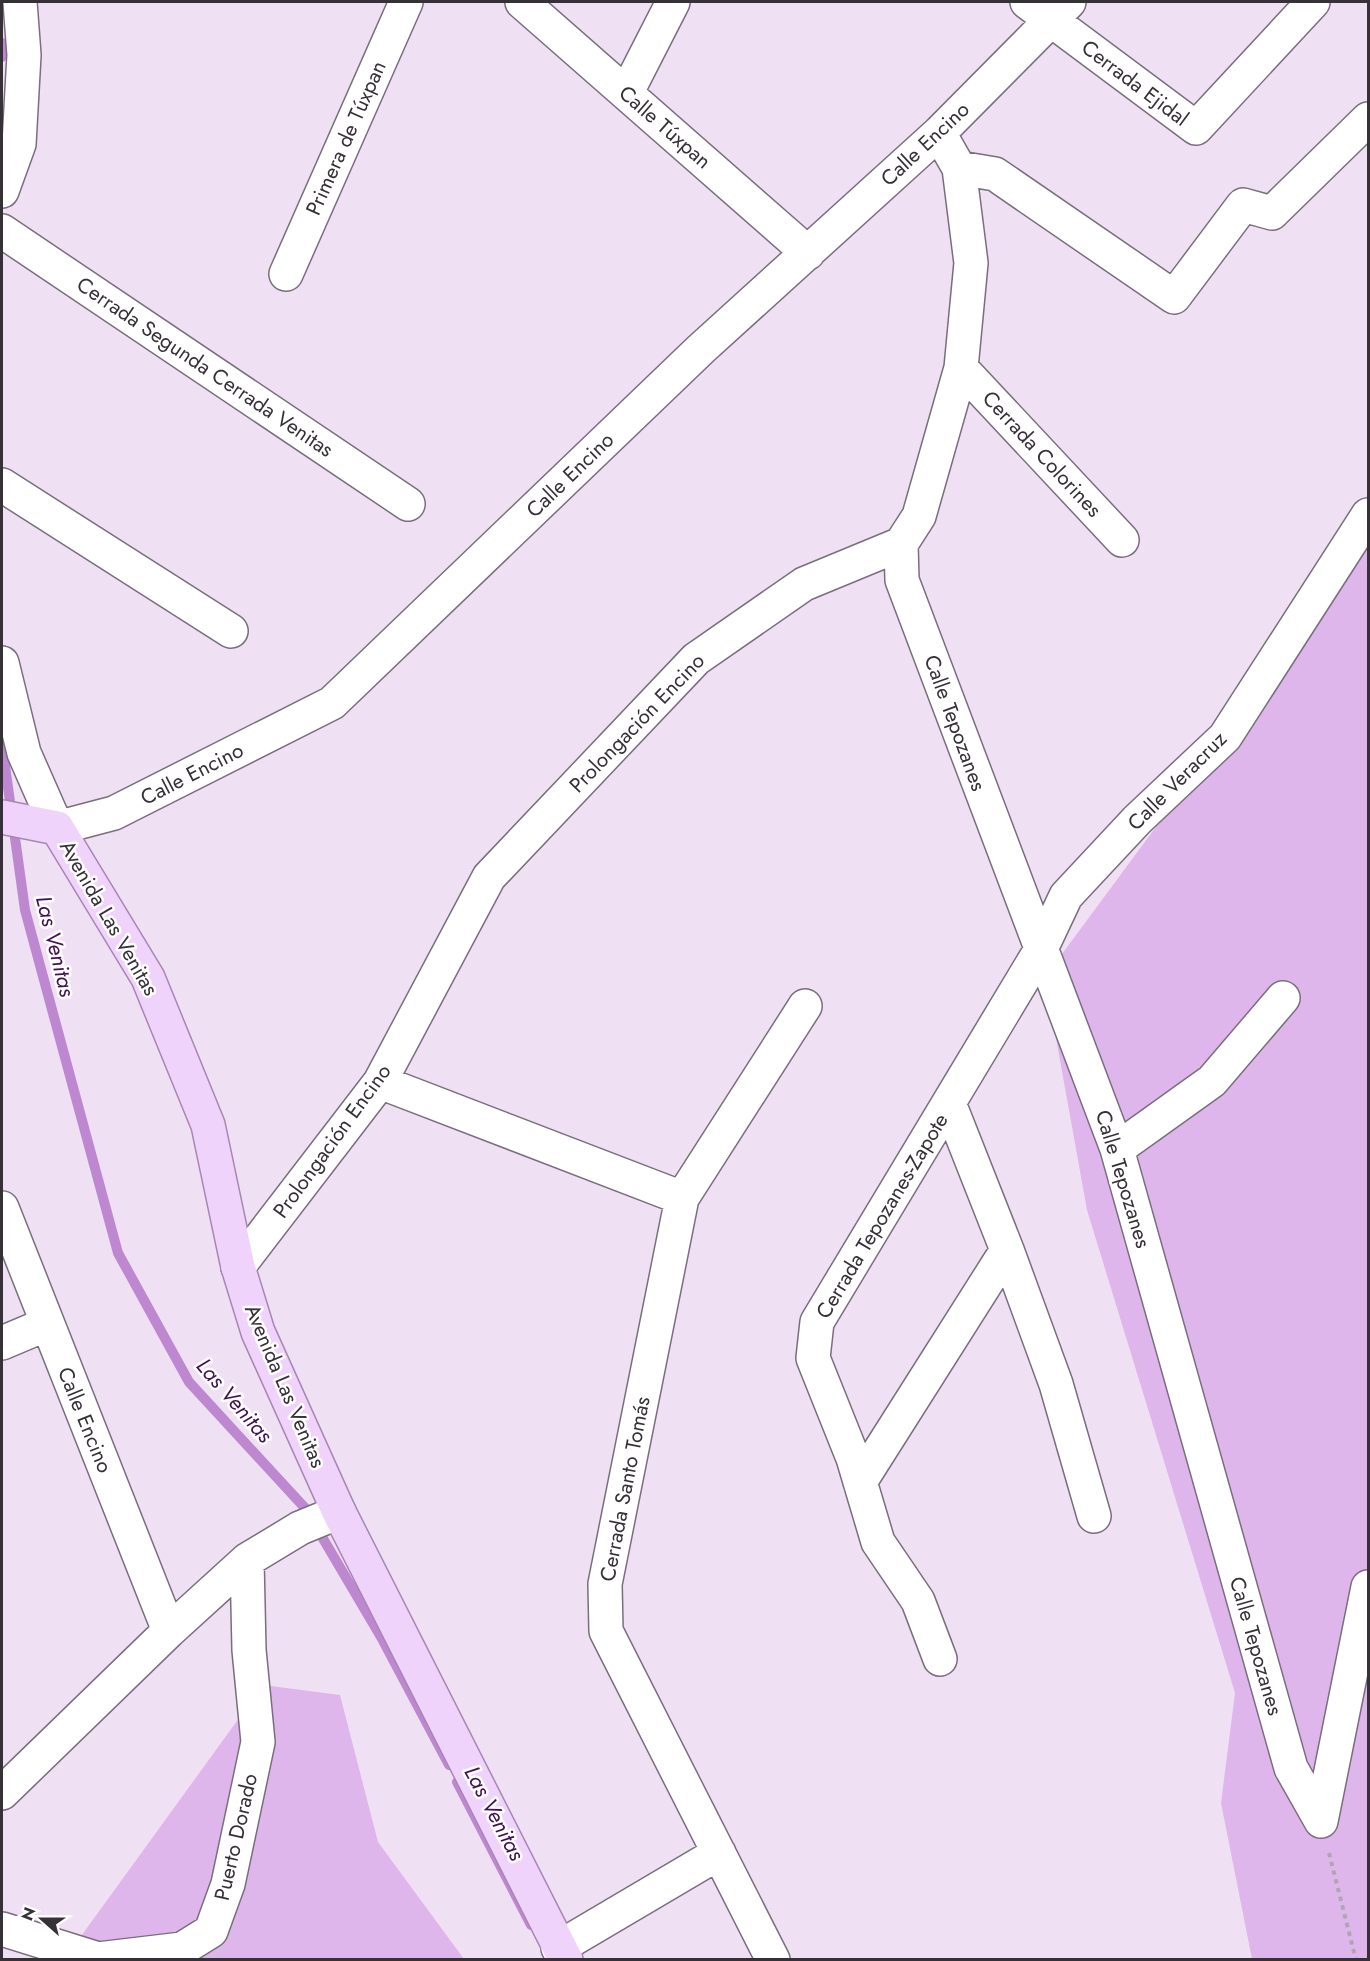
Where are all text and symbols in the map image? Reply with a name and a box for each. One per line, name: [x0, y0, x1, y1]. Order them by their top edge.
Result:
street label: Cerrada Ejidal: [1075, 33, 1195, 133]
street label: Primera de Túxpan: [298, 56, 394, 220]
street label: Calle Túxpan: [612, 78, 718, 176]
street label: Calle Encino: [874, 95, 976, 193]
street label: Cerrada Segunda Cerrada Venitas: [71, 270, 339, 464]
street label: Cerrada Colorines: [975, 384, 1109, 524]
street label: Calle Encino: [519, 425, 621, 525]
street label: Prolongación Encino: [562, 647, 712, 799]
street label: Calle Tepozanes: [916, 651, 994, 795]
street label: Calle Veracruz: [1121, 724, 1234, 837]
street label: Calle Encino: [135, 735, 249, 813]
street label: Avenida Las Venitas: [54, 836, 164, 1000]
water label: Las Venitas: [31, 893, 81, 999]
street label: Prolongación Encino: [266, 1058, 398, 1224]
street label: Calle Tepozanes: [1088, 1106, 1158, 1252]
street label: Cerrada Tepozanes-Zapote: [809, 1107, 955, 1324]
street label: Avenida Las Venitas: [237, 1300, 333, 1472]
water label: Las Venitas: [189, 1351, 281, 1450]
street label: Calle Encino: [50, 1363, 120, 1477]
street label: Cerrada Santo Tomás: [592, 1394, 658, 1584]
street label: Calle Tepozanes: [1222, 1573, 1290, 1719]
water label: Las Venitas: [457, 1760, 533, 1866]
street label: Puerto Dorado: [207, 1771, 265, 1903]
north arrow: [12, 1889, 72, 1949]
text: N: [15, 1904, 41, 1924]

